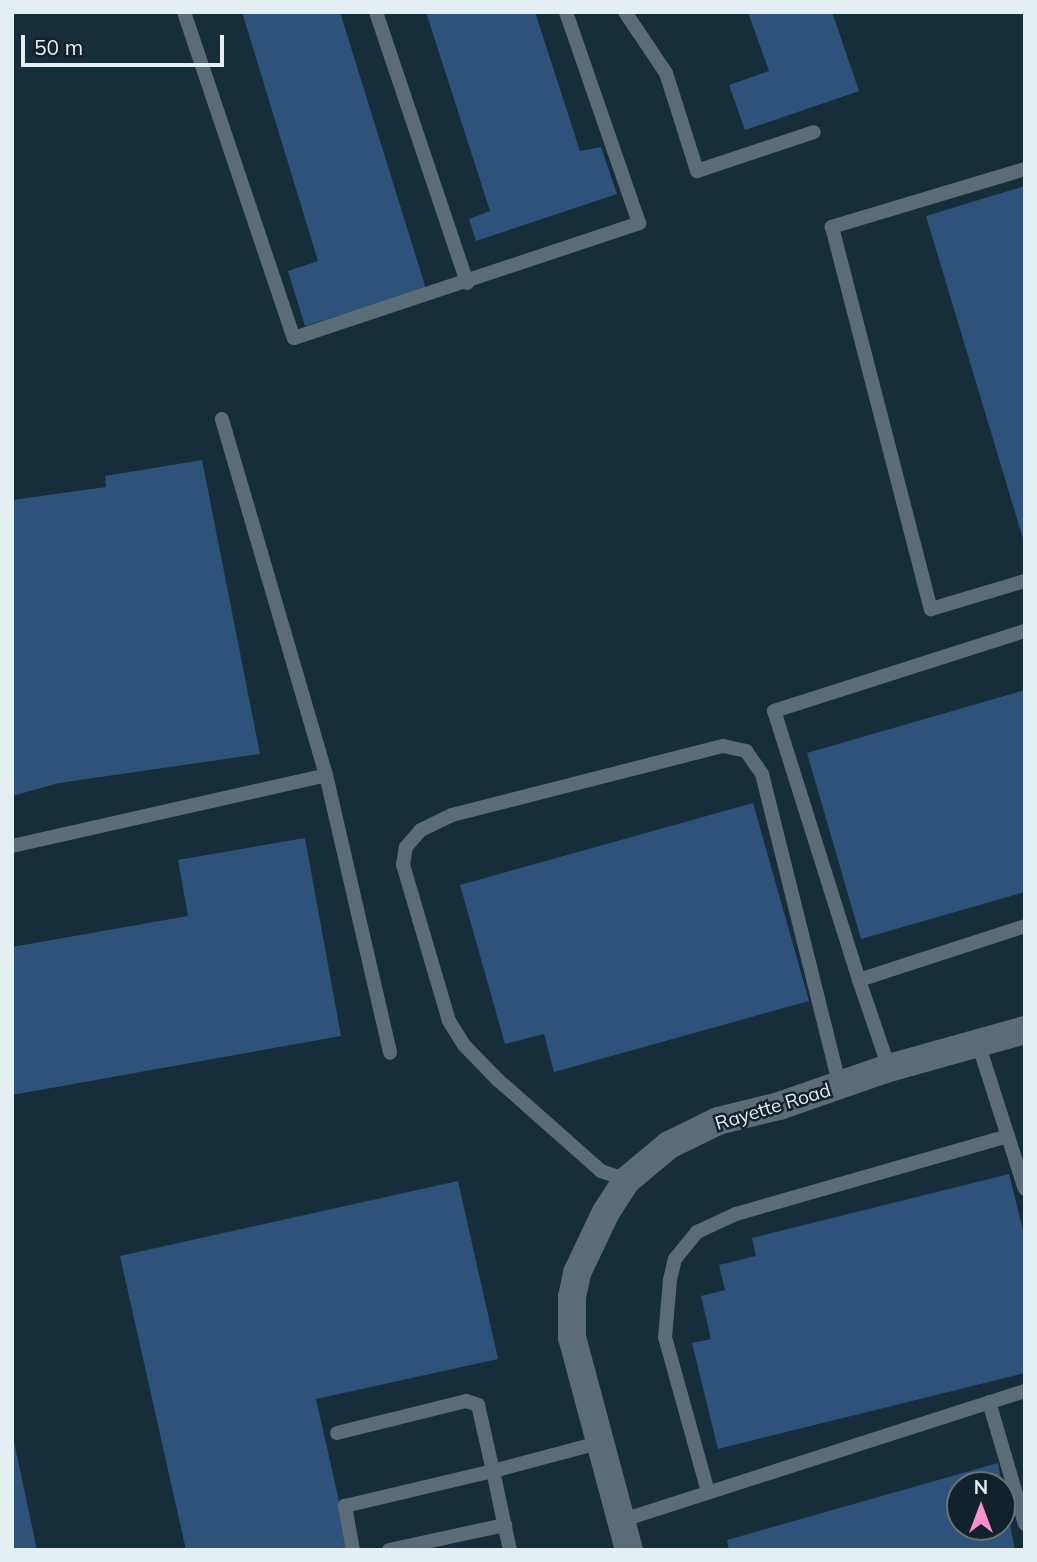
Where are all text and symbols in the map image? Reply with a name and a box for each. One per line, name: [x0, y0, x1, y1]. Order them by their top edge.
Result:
scale bar: [24, 21, 228, 65]
text: 50 m: [34, 34, 83, 60]
street label: Rayette Road: [713, 1079, 833, 1135]
north arrow: [946, 1471, 1016, 1541]
text: N: [974, 1475, 988, 1499]

